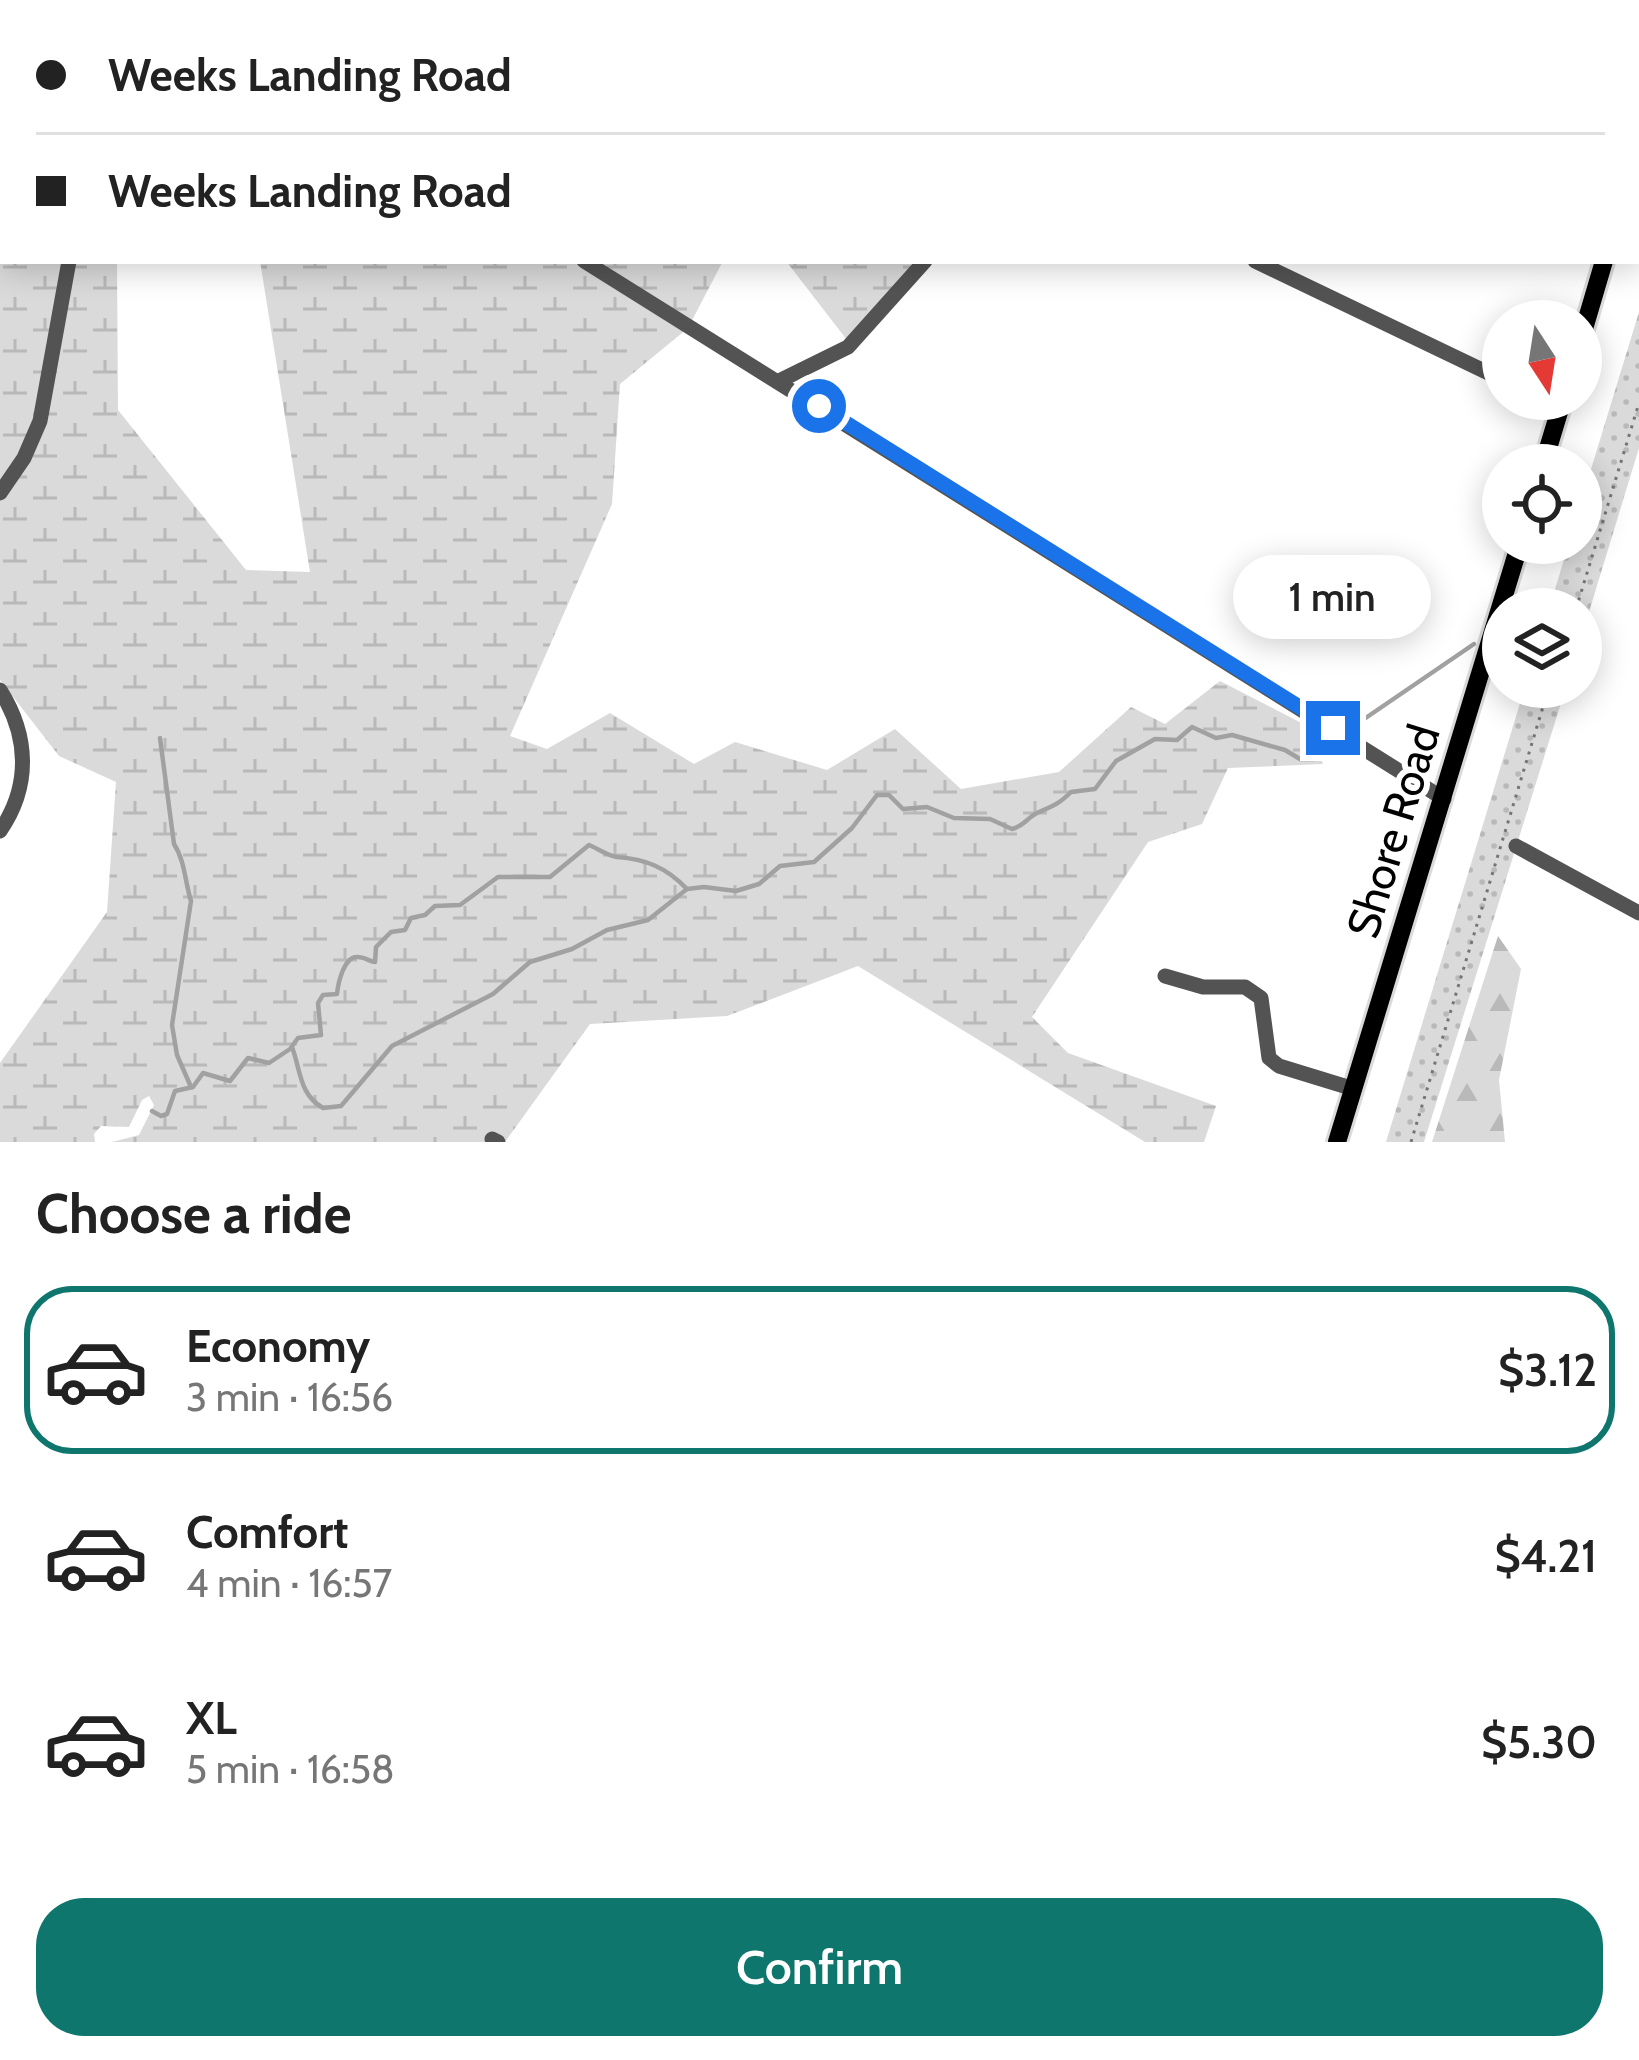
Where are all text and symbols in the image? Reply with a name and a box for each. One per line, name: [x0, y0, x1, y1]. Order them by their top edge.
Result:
text: Weeks Landing Road: [108, 48, 512, 102]
text: Weeks Landing Road: [108, 164, 512, 218]
north arrow: [1482, 300, 1602, 420]
map controls: [1482, 300, 1602, 708]
route start: [792, 379, 846, 433]
button: locate: [1482, 444, 1602, 564]
callout: 1 min: [1234, 554, 1432, 638]
text: 1 min: [1288, 573, 1376, 621]
button: layers: [1482, 588, 1602, 708]
route end: [1306, 701, 1360, 755]
street label: Shore Road: [1335, 718, 1451, 944]
text: Choose a ride: [36, 1181, 351, 1247]
icon: car: [42, 1316, 150, 1424]
text: Economy: [186, 1319, 370, 1373]
text: $3.12: [1498, 1343, 1597, 1397]
text: 3 min · 16:56: [186, 1373, 393, 1421]
icon: car: [42, 1502, 150, 1610]
text: Comfort: [186, 1505, 349, 1559]
text: $4.21: [1494, 1529, 1597, 1583]
text: 4 min · 16:57: [186, 1559, 392, 1607]
icon: car: [42, 1688, 150, 1796]
text: XL: [186, 1691, 237, 1745]
text: $5.30: [1481, 1715, 1597, 1769]
text: 5 min · 16:58: [186, 1745, 395, 1793]
button: Confirm: [36, 1898, 1603, 2036]

